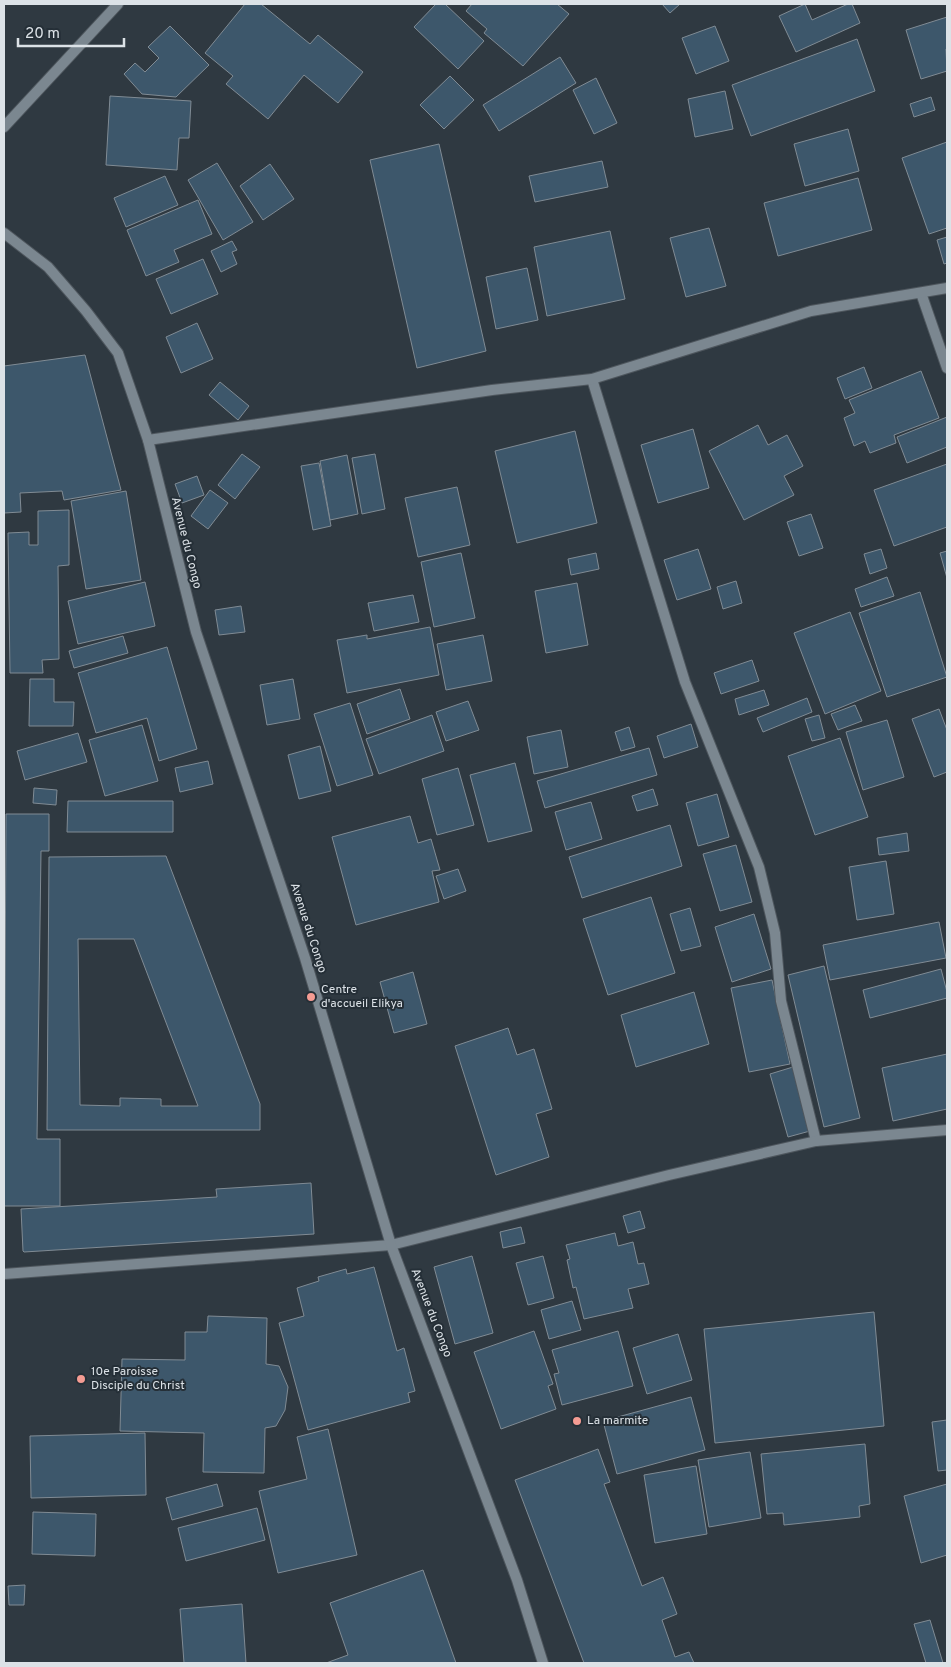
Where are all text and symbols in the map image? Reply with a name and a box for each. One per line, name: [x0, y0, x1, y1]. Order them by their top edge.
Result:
scale bar: [18, 15, 124, 47]
text: 20 m: [25, 25, 60, 44]
street label: Avenue du Congo: [167, 495, 205, 591]
street label: Avenue du Congo: [286, 881, 330, 975]
place label: Centre d'accueil Elikya: [321, 982, 403, 1012]
marker: Centre d'accueil Elikya: [305, 991, 317, 1003]
street label: Avenue du Congo: [407, 1266, 455, 1360]
place label: 10e Paroisse Disciple du Christ: [91, 1364, 185, 1394]
marker: 10e Paroisse Disciple du Christ: [75, 1373, 87, 1385]
place label: La marmite: [587, 1413, 648, 1429]
marker: La marmite: [571, 1415, 583, 1427]

